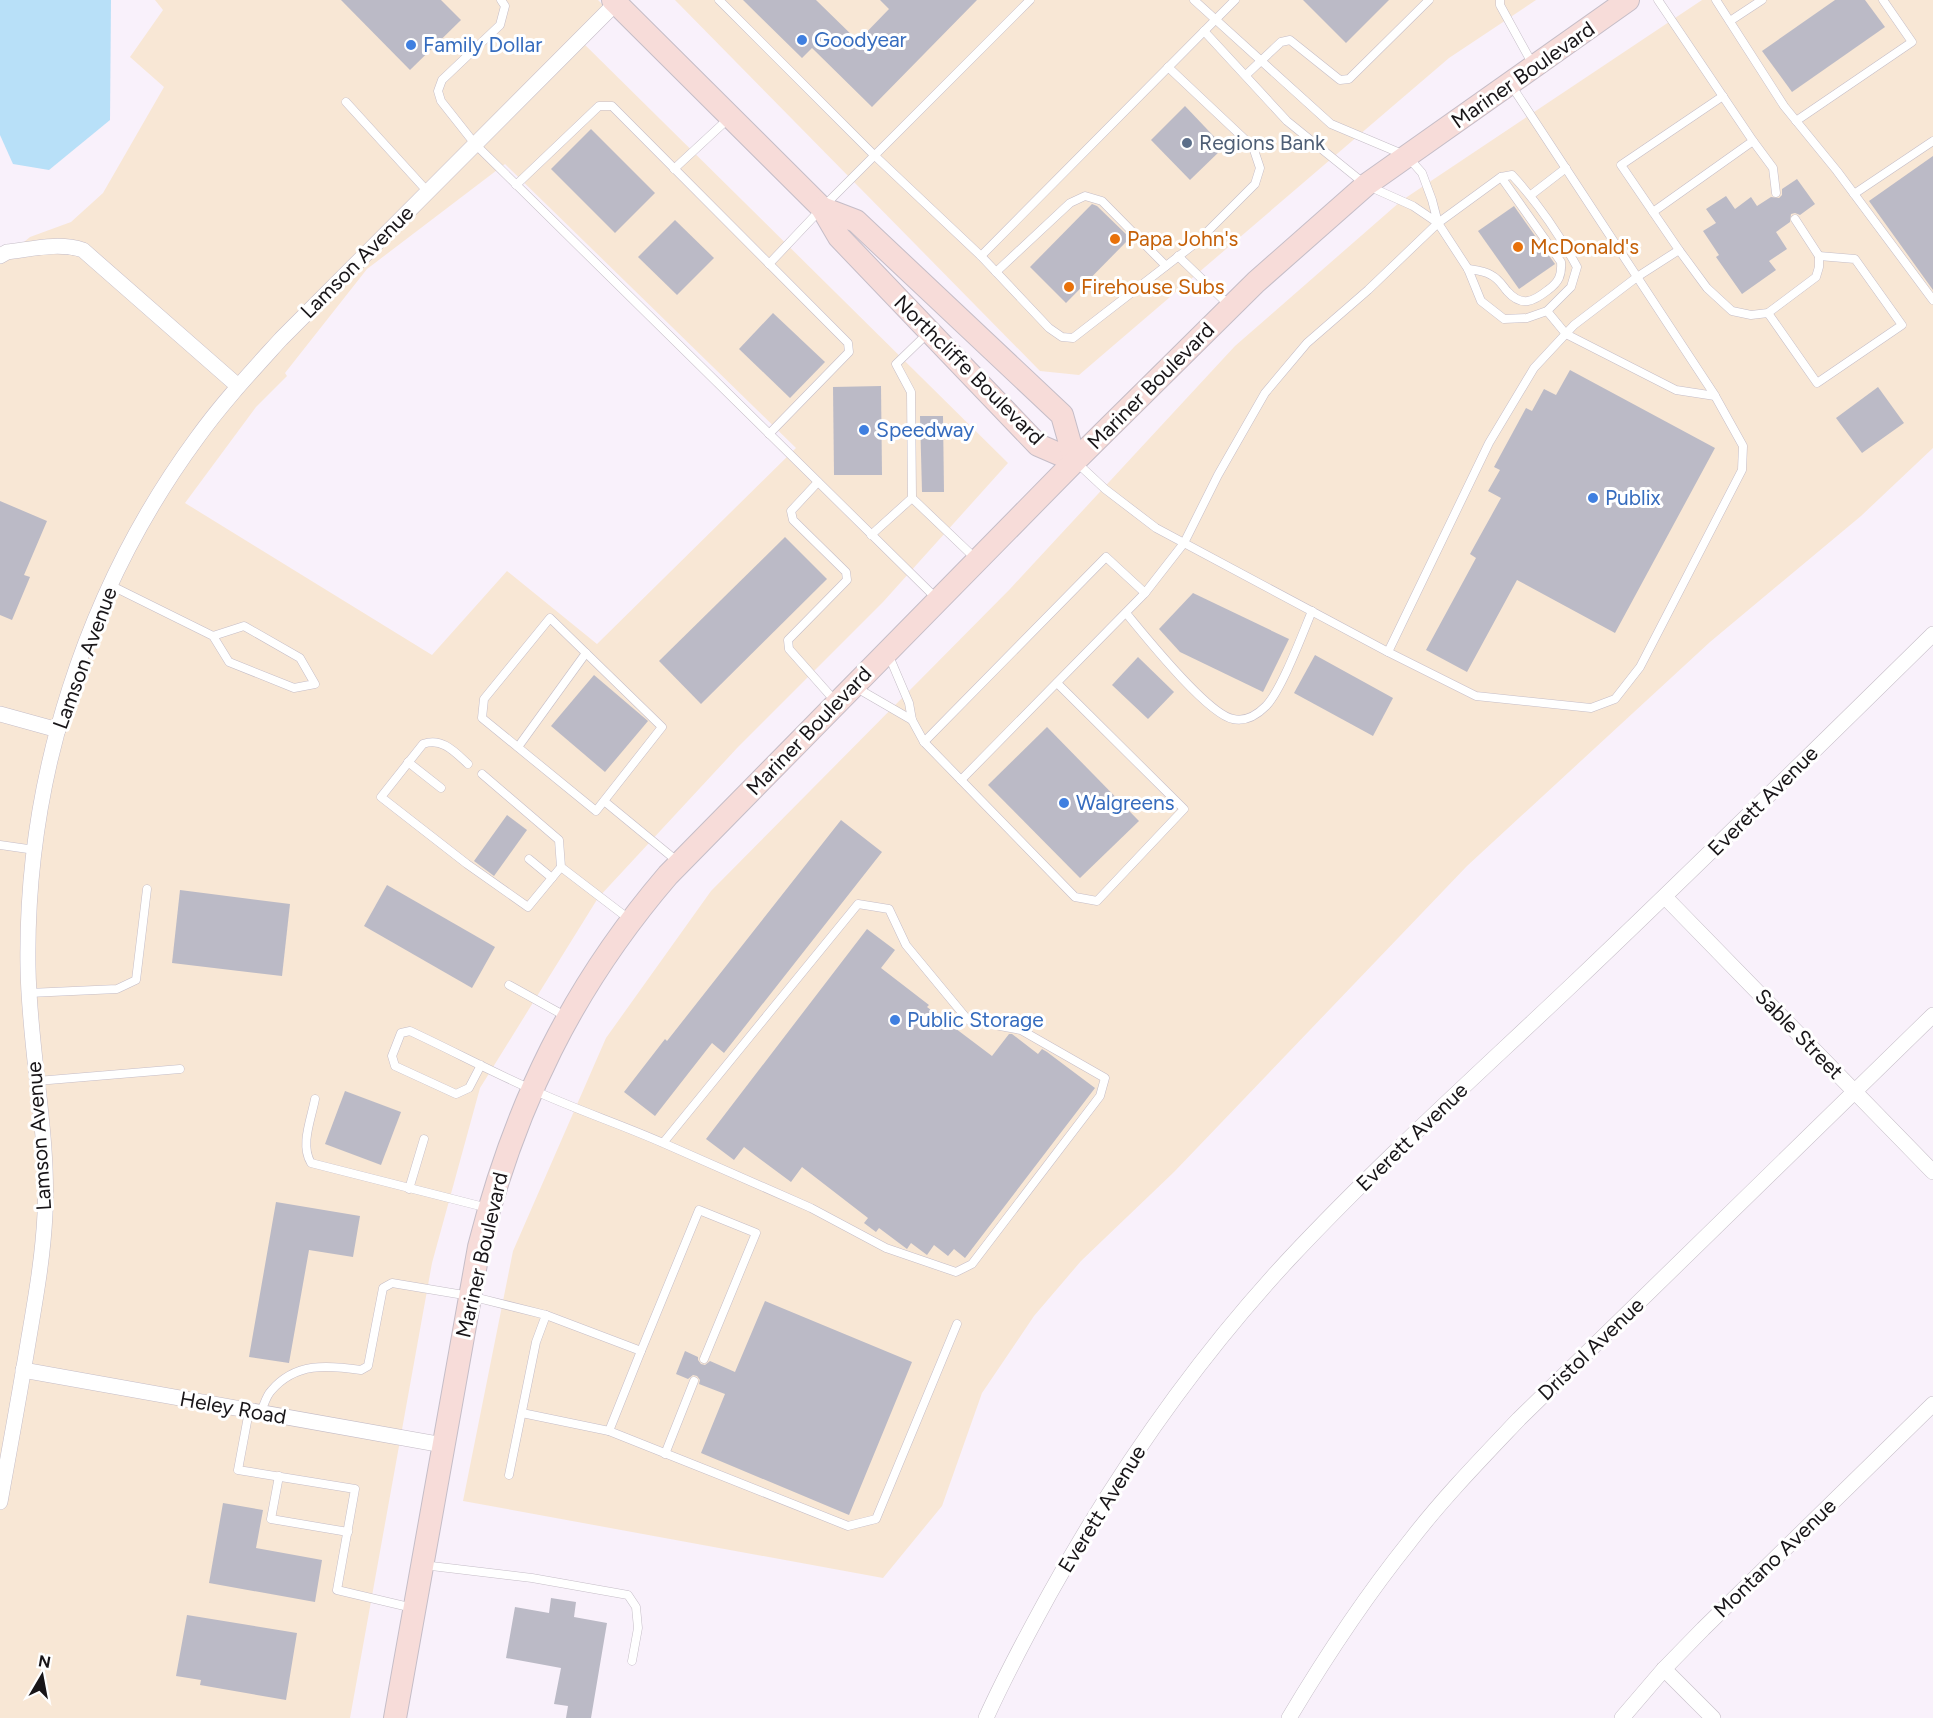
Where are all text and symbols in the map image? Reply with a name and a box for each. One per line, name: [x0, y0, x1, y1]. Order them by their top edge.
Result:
street label: Mariner Boulevard: [1446, 16, 1599, 133]
place label: Goodyear: [814, 27, 907, 52]
place label: Family Dollar: [423, 32, 542, 57]
marker: Goodyear: [795, 33, 809, 47]
marker: Family Dollar: [404, 38, 418, 52]
place label: Regions Bank: [1199, 130, 1326, 155]
marker: Regions Bank: [1180, 136, 1194, 150]
street label: Lamson Avenue: [295, 200, 418, 323]
place label: Papa John's: [1127, 226, 1238, 251]
marker: Papa John's: [1108, 232, 1122, 246]
place label: McDonald's: [1530, 234, 1639, 259]
marker: McDonald's: [1511, 240, 1525, 254]
place label: Firehouse Subs: [1081, 274, 1225, 299]
marker: Firehouse Subs: [1062, 280, 1076, 294]
street label: Northcliffe Boulevard: [889, 290, 1049, 450]
street label: Mariner Boulevard: [1082, 317, 1219, 454]
place label: Speedway: [876, 417, 974, 442]
marker: Speedway: [857, 423, 871, 437]
place label: Publix: [1605, 485, 1661, 510]
marker: Publix: [1586, 491, 1600, 505]
street label: Lamson Avenue: [47, 583, 122, 732]
street label: Mariner Boulevard: [741, 661, 876, 800]
street label: Everett Avenue: [1702, 740, 1823, 861]
place label: Walgreens: [1076, 790, 1175, 815]
marker: Walgreens: [1057, 796, 1071, 810]
street label: Sable Street: [1750, 983, 1849, 1084]
place label: Public Storage: [907, 1007, 1044, 1032]
marker: Public Storage: [888, 1013, 902, 1027]
street label: Lamson Avenue: [21, 1061, 56, 1211]
street label: Everett Avenue: [1351, 1077, 1473, 1196]
street label: Mariner Boulevard: [450, 1170, 513, 1340]
street label: Dristol Avenue: [1533, 1292, 1649, 1405]
street label: Heley Road: [178, 1386, 288, 1429]
street label: Everett Avenue: [1052, 1441, 1151, 1577]
street label: Montano Avenue: [1708, 1493, 1841, 1622]
north arrow: [12, 1646, 72, 1706]
text: N: [37, 1651, 52, 1672]

